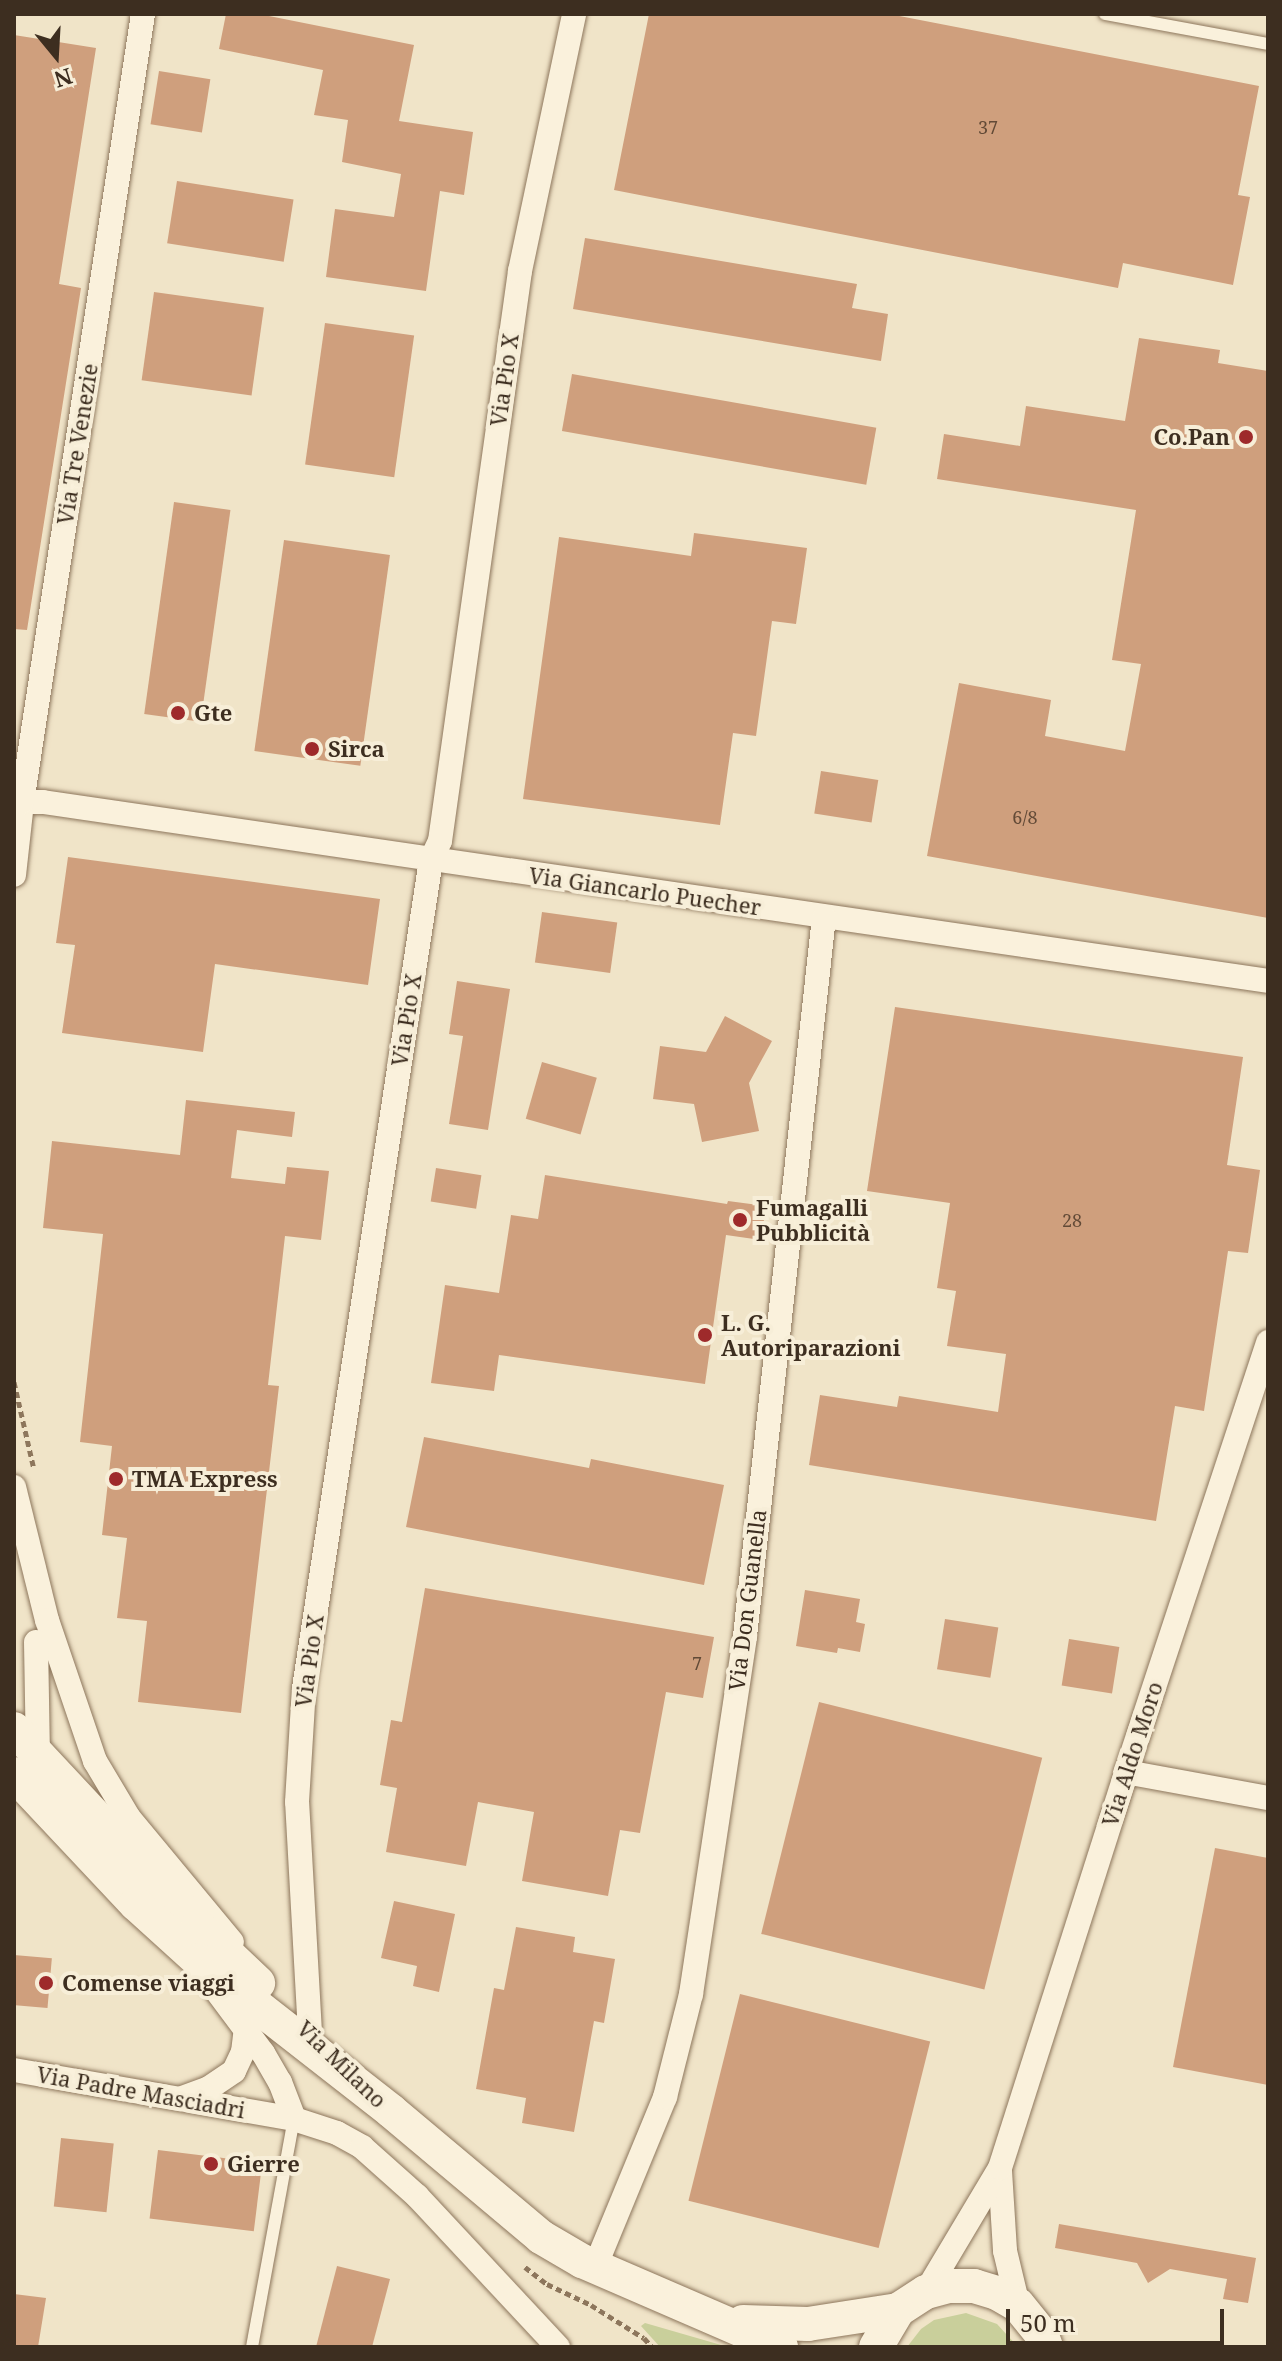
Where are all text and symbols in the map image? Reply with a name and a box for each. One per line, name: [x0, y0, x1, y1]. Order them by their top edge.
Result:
north arrow: [16, 16, 96, 96]
text: N: [51, 62, 76, 96]
house number: 37: [978, 116, 998, 138]
street label: Via Pio X: [484, 332, 524, 428]
street label: Via Tre Venezie: [51, 362, 103, 526]
place label: Co.Pan: [1153, 424, 1230, 450]
marker: Co.Pan: [1237, 428, 1255, 446]
place label: Gte: [194, 700, 232, 726]
marker: Gte: [169, 704, 187, 722]
place label: Sirca: [328, 736, 385, 762]
marker: Sirca: [303, 740, 321, 758]
house number: 6/8: [1012, 806, 1038, 828]
street label: Via Giancarlo Puecher: [527, 862, 763, 920]
street label: Via Pio X: [386, 972, 426, 1068]
place label: Fumagalli Pubblicità: [756, 1194, 870, 1246]
house number: 28: [1062, 1209, 1082, 1231]
marker: Fumagalli Pubblicità: [731, 1211, 749, 1229]
place label: L. G. Autoriparazioni: [721, 1309, 900, 1360]
marker: L. G. Autoriparazioni: [696, 1326, 714, 1344]
place label: TMA Express: [132, 1466, 278, 1492]
marker: TMA Express: [107, 1470, 125, 1488]
street label: Via Don Guanella: [723, 1508, 771, 1692]
street label: Via Pio X: [289, 1613, 329, 1709]
house number: 7: [692, 1652, 702, 1674]
street label: Via Aldo Moro: [1096, 1678, 1168, 1830]
place label: Comense viaggi: [62, 1970, 235, 1996]
marker: Comense viaggi: [37, 1974, 55, 1992]
street label: Via Milano: [292, 2015, 392, 2113]
street label: Via Padre Masciadri: [35, 2061, 247, 2123]
place label: Gierre: [227, 2151, 300, 2177]
marker: Gierre: [202, 2155, 220, 2173]
scale bar: [1010, 2293, 1228, 2343]
text: 50 m: [1020, 2306, 1076, 2339]

